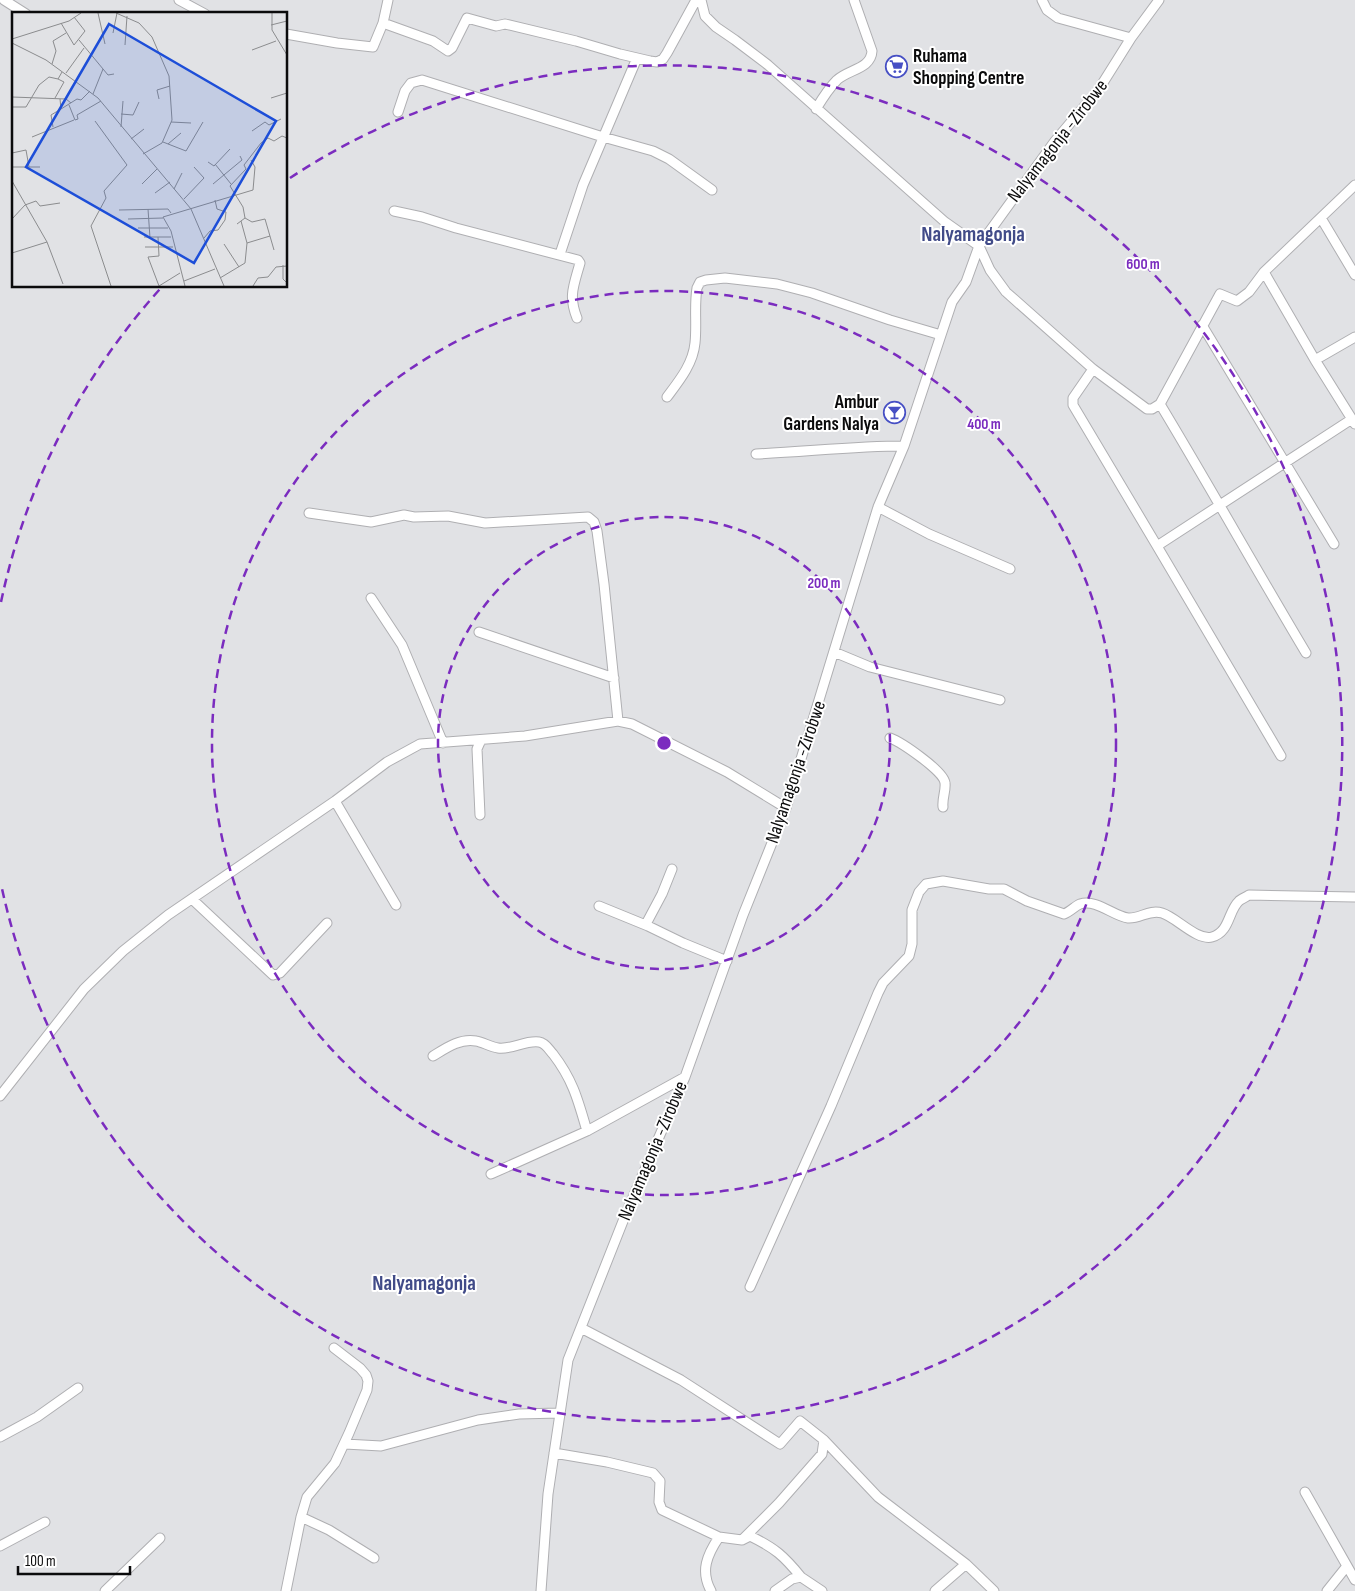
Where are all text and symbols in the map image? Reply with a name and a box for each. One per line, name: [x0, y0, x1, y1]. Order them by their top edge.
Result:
inset map: [12, 12, 288, 288]
place label: Ruhama Shopping Centre: [913, 45, 1024, 90]
supermarket icon: Ruhama Shopping Centre: [885, 55, 909, 79]
street label: Nalyamagonja -Zirobwe: [1003, 75, 1113, 207]
district label: Nalyamagonja: [921, 222, 1025, 247]
text: 600 m: [1126, 255, 1160, 274]
place label: Ambur Gardens Nalya: [783, 391, 879, 436]
bar icon: Ambur Gardens Nalya: [883, 401, 907, 425]
text: 400 m: [967, 415, 1001, 434]
text: 200 m: [807, 574, 841, 593]
street label: Nalyamagonja -Zirobwe: [761, 698, 831, 846]
centre of rings: [655, 734, 673, 752]
street label: Nalyamagonja -Zirobwe: [613, 1078, 693, 1224]
district label: Nalyamagonja: [372, 1271, 476, 1296]
scale bar: [18, 1544, 130, 1576]
text: 100 m: [25, 1552, 56, 1571]

